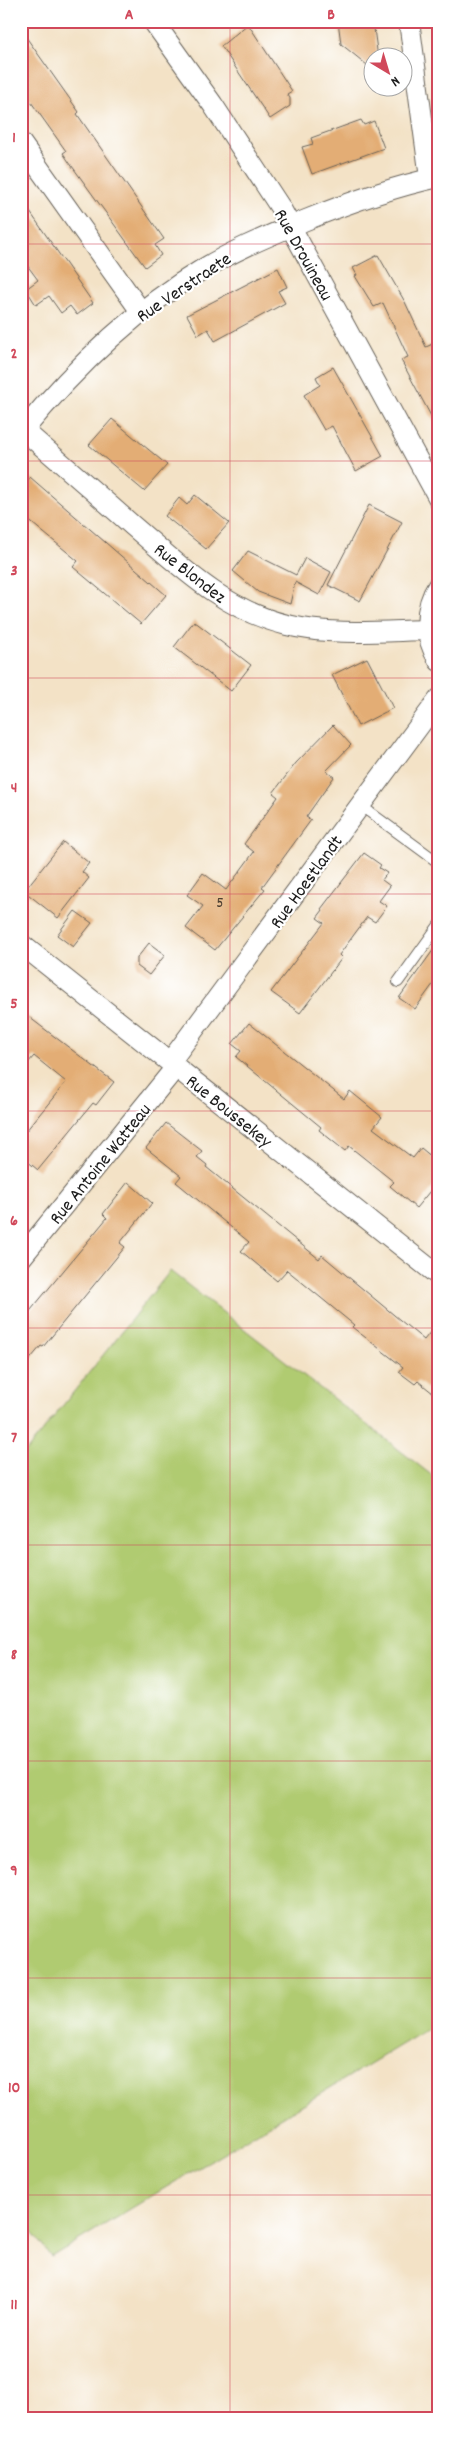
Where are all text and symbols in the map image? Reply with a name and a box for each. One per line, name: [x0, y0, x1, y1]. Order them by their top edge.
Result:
text: A: [125, 4, 134, 27]
text: B: [327, 4, 335, 27]
north arrow: [362, 48, 412, 98]
text: N: [386, 71, 404, 91]
text: 1: [12, 127, 16, 150]
street label: Rue Drouineau: [266, 205, 338, 307]
street label: Rue Verstraete: [132, 247, 238, 331]
text: 2: [11, 343, 18, 366]
street label: Rue Blondez: [147, 538, 231, 612]
text: 3: [10, 560, 18, 583]
text: 4: [11, 777, 17, 800]
street label: Rue Hoestlandt: [265, 831, 351, 935]
house number: 5: [216, 892, 224, 915]
text: 5: [10, 993, 18, 1016]
street label: Rue Boussekey: [179, 1069, 277, 1156]
street label: Rue Antoine Watteau: [44, 1099, 159, 1232]
text: 6: [10, 1210, 18, 1233]
text: 7: [11, 1427, 17, 1450]
text: 8: [11, 1644, 18, 1667]
text: 9: [10, 1860, 18, 1883]
text: 10: [8, 2077, 20, 2100]
text: 11: [10, 2294, 18, 2317]

